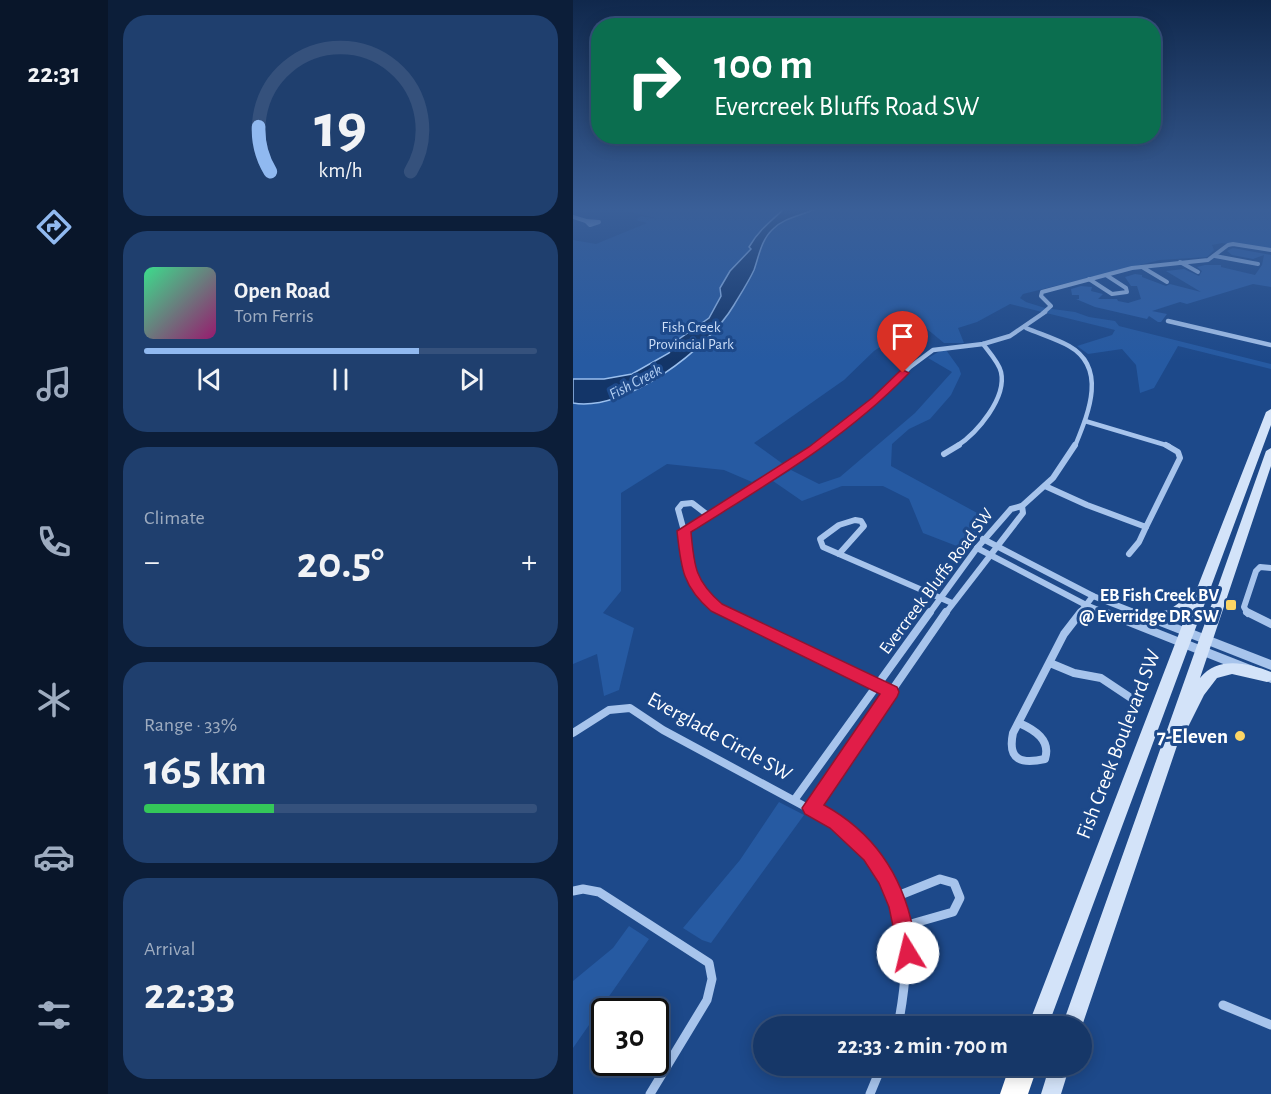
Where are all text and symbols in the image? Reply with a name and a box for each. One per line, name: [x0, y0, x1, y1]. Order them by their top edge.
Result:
icon: right: [615, 42, 693, 120]
text: 100 m: [714, 44, 813, 86]
text: 22:31: [28, 60, 80, 87]
text: Evercreek Bluffs Road SW: [714, 93, 979, 120]
text: 19: [314, 97, 367, 159]
text: km/h: [318, 161, 363, 182]
icon: directions: [33, 206, 75, 248]
text: Open Road: [234, 280, 330, 302]
text: Tom Ferris: [234, 306, 314, 326]
pin: [877, 311, 928, 373]
park label: Fish Creek Provincial Park: [648, 320, 734, 352]
icon: arrive: [886, 320, 919, 353]
water label: Fish Creek: [606, 361, 665, 402]
icon: music: [33, 363, 75, 405]
icon: previous: [193, 363, 226, 396]
icon: pause: [324, 363, 357, 396]
icon: next: [455, 363, 488, 396]
street label: Evercreek Bluffs Road SW: [876, 506, 997, 658]
text: Climate: [144, 508, 205, 528]
icon: phone: [33, 521, 75, 563]
text: 20.5°: [297, 541, 384, 586]
text: −: [144, 546, 160, 579]
text: +: [521, 546, 537, 579]
place label: EB Fish Creek BV @ Everridge DR SW: [1079, 587, 1220, 626]
marker: EB Fish Creek BV @ Everridge DR SW: [1224, 598, 1238, 612]
street label: Fish Creek Boulevard SW: [1073, 646, 1164, 842]
icon: climate: [33, 679, 75, 721]
street label: Everglade Circle SW: [644, 688, 796, 785]
text: Range · 33%: [144, 715, 237, 735]
place label: 7-Eleven: [1157, 726, 1228, 747]
marker: 7-Eleven: [1233, 729, 1247, 743]
text: 165 km: [144, 748, 267, 793]
icon: car: [33, 836, 75, 878]
position arrow: [876, 921, 940, 985]
text: Arrival: [144, 939, 195, 959]
text: 22:33: [144, 972, 236, 1017]
icon: filters: [33, 994, 75, 1036]
speed limit sign: 30: [591, 998, 669, 1076]
text: 22:33 · 2 min · 700 m: [837, 1035, 1008, 1057]

